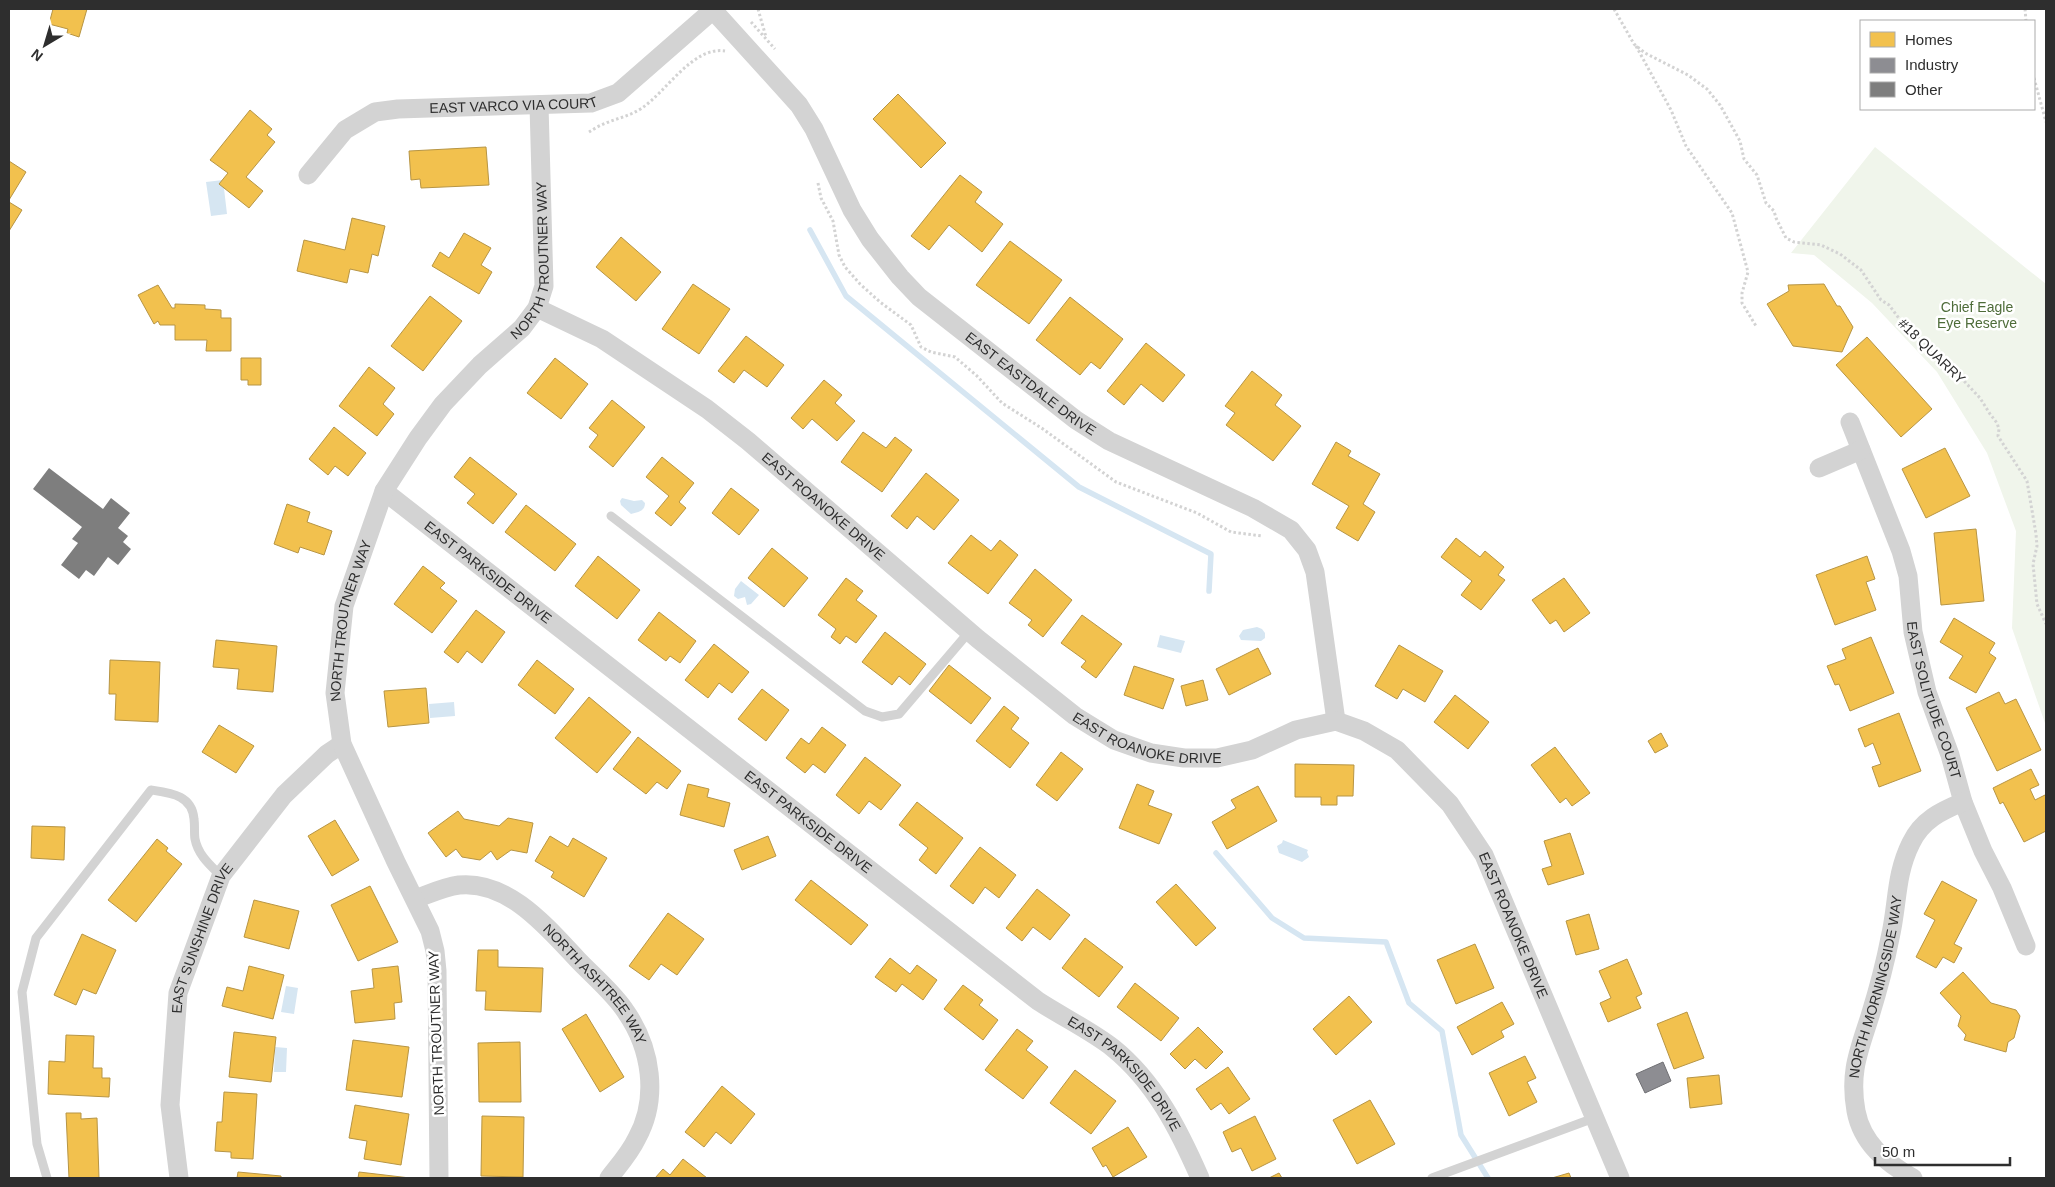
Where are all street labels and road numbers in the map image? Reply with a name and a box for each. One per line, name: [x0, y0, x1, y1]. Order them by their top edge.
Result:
street label: EAST VARCO VIA COURT: [429, 93, 600, 116]
street label: NORTH TROUTNER WAY: [507, 181, 552, 342]
street label: #18 QUARRY: [1895, 315, 1969, 387]
street label: EAST EASTDALE DRIVE: [962, 329, 1099, 439]
street label: EAST ROANOKE DRIVE: [759, 449, 888, 563]
street label: EAST PARKSIDE DRIVE: [421, 518, 555, 627]
street label: NORTH TROUTNER WAY: [327, 537, 375, 703]
street label: EAST SOLITUDE COURT: [1904, 621, 1964, 781]
street label: EAST ROANOKE DRIVE: [1070, 709, 1222, 767]
street label: EAST PARKSIDE DRIVE: [742, 767, 875, 876]
street label: EAST ROANOKE DRIVE: [1476, 850, 1551, 1001]
street label: EAST SUNSHINE DRIVE: [169, 860, 236, 1014]
street label: NORTH MORNINGSIDE WAY: [1846, 894, 1905, 1079]
street label: NORTH ASHTREE WAY: [540, 920, 650, 1047]
street label: NORTH TROUTNER WAY: [425, 950, 447, 1116]
street label: EAST PARKSIDE DRIVE: [1065, 1013, 1184, 1134]

